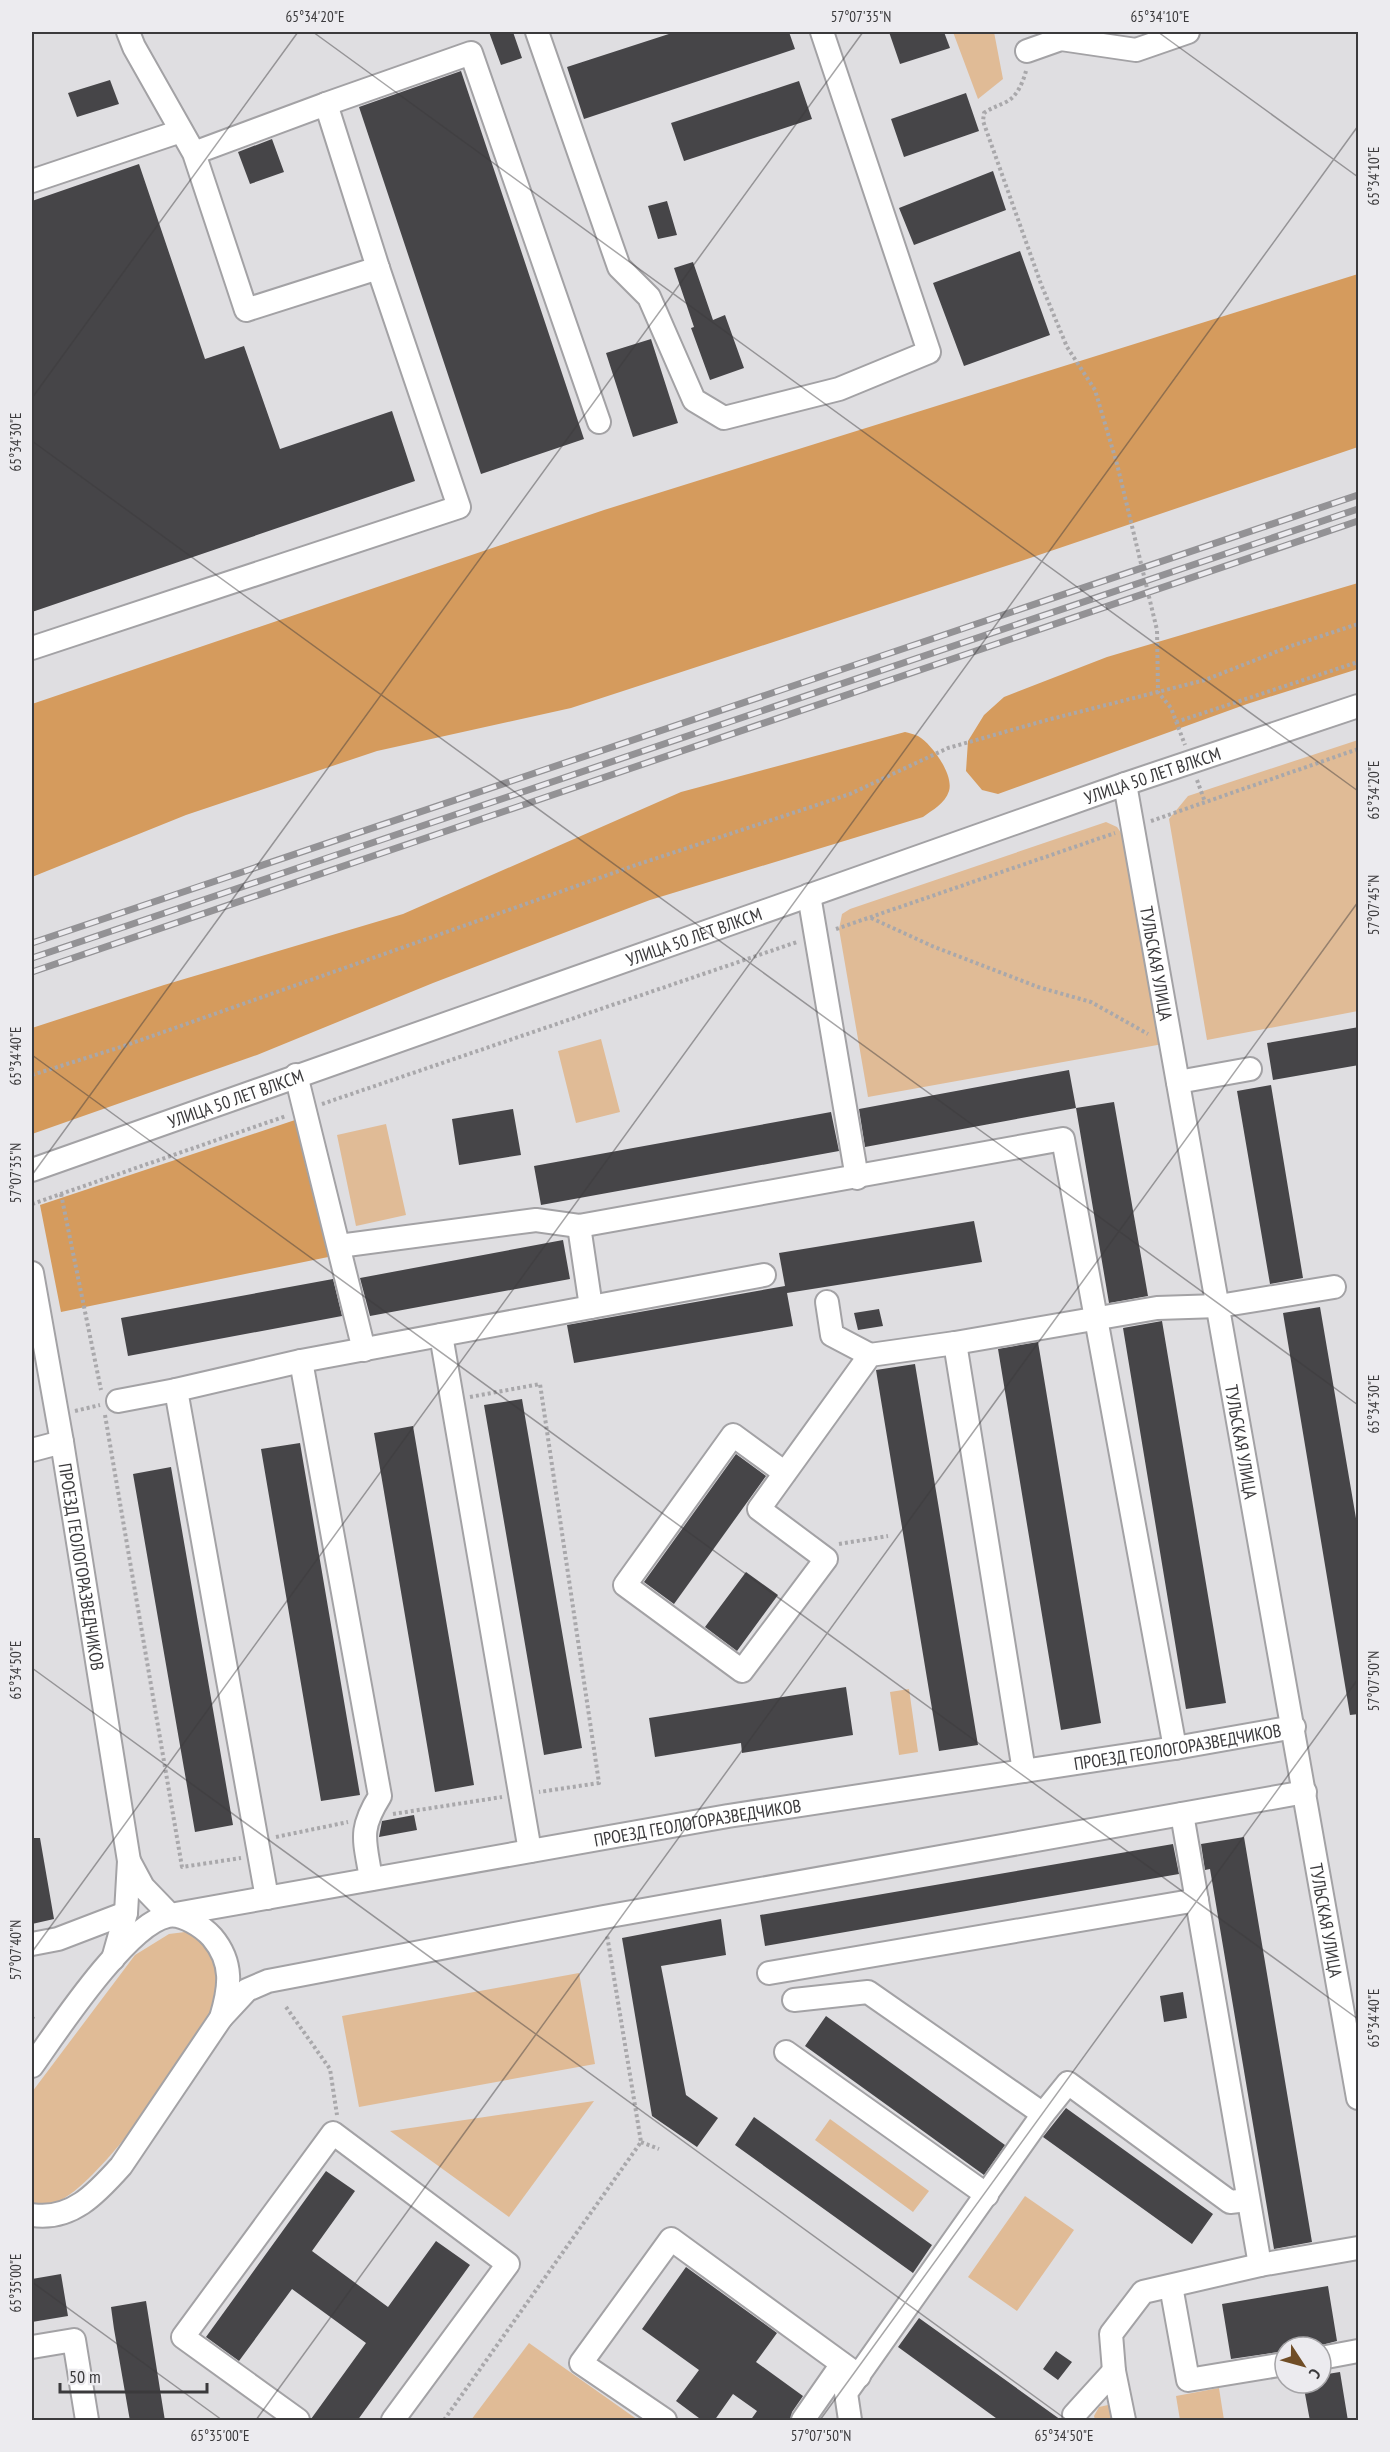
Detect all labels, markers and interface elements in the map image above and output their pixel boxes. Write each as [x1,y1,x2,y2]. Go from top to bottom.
text: 65°34'20"E [285,7,345,26]
text: 57°07'35"N [831,7,891,26]
text: 65°34'10"E [1130,7,1190,26]
text: 65°34'10"E [1364,146,1383,206]
text: 65°34'30"E [6,412,25,472]
street label: УЛИЦА 50 ЛЕТ ВЛКСМ [1081,741,1224,809]
text: 65°34'20"E [1364,760,1383,820]
text: 57°07'45"N [1364,875,1383,935]
street label: УЛИЦА 50 ЛЕТ ВЛКСМ [623,902,765,971]
street label: ТУЛЬСКАЯ УЛИЦА [1135,904,1178,1023]
text: 65°34'40"E [6,1026,25,1086]
street label: УЛИЦА 50 ЛЕТ ВЛКСМ [165,1064,307,1133]
text: 57°07'35"N [6,1143,25,1203]
text: 65°34'30"E [1364,1374,1383,1434]
street label: ТУЛЬСКАЯ УЛИЦА [1220,1383,1263,1501]
street label: ПРОЕЗД ГЕОЛОГОРАЗВЕДЧИКОВ [54,1461,110,1672]
text: 65°34'50"E [6,1640,25,1700]
text: 57°07'50"N [1364,1651,1383,1711]
street label: ПРОЕЗД ГЕОЛОГОРАЗВЕДЧИКОВ [1072,1718,1283,1775]
street label: ПРОЕЗД ГЕОЛОГОРАЗВЕДЧИКОВ [592,1794,803,1851]
street label: ТУЛЬСКАЯ УЛИЦА [1305,1861,1348,1980]
text: 57°07'40"N [6,1920,25,1980]
text: 65°34'40"E [1364,1988,1383,2048]
text: 65°35'00"E [6,2253,25,2313]
north arrow [1273,2335,1333,2395]
scale bar [60,2356,207,2394]
text: 50 m [69,2365,101,2388]
text: С [1304,2365,1325,2383]
text: 65°35'00"E [190,2426,250,2445]
text: 57°07'50"N [791,2426,851,2445]
text: 65°34'50"E [1034,2426,1094,2445]

